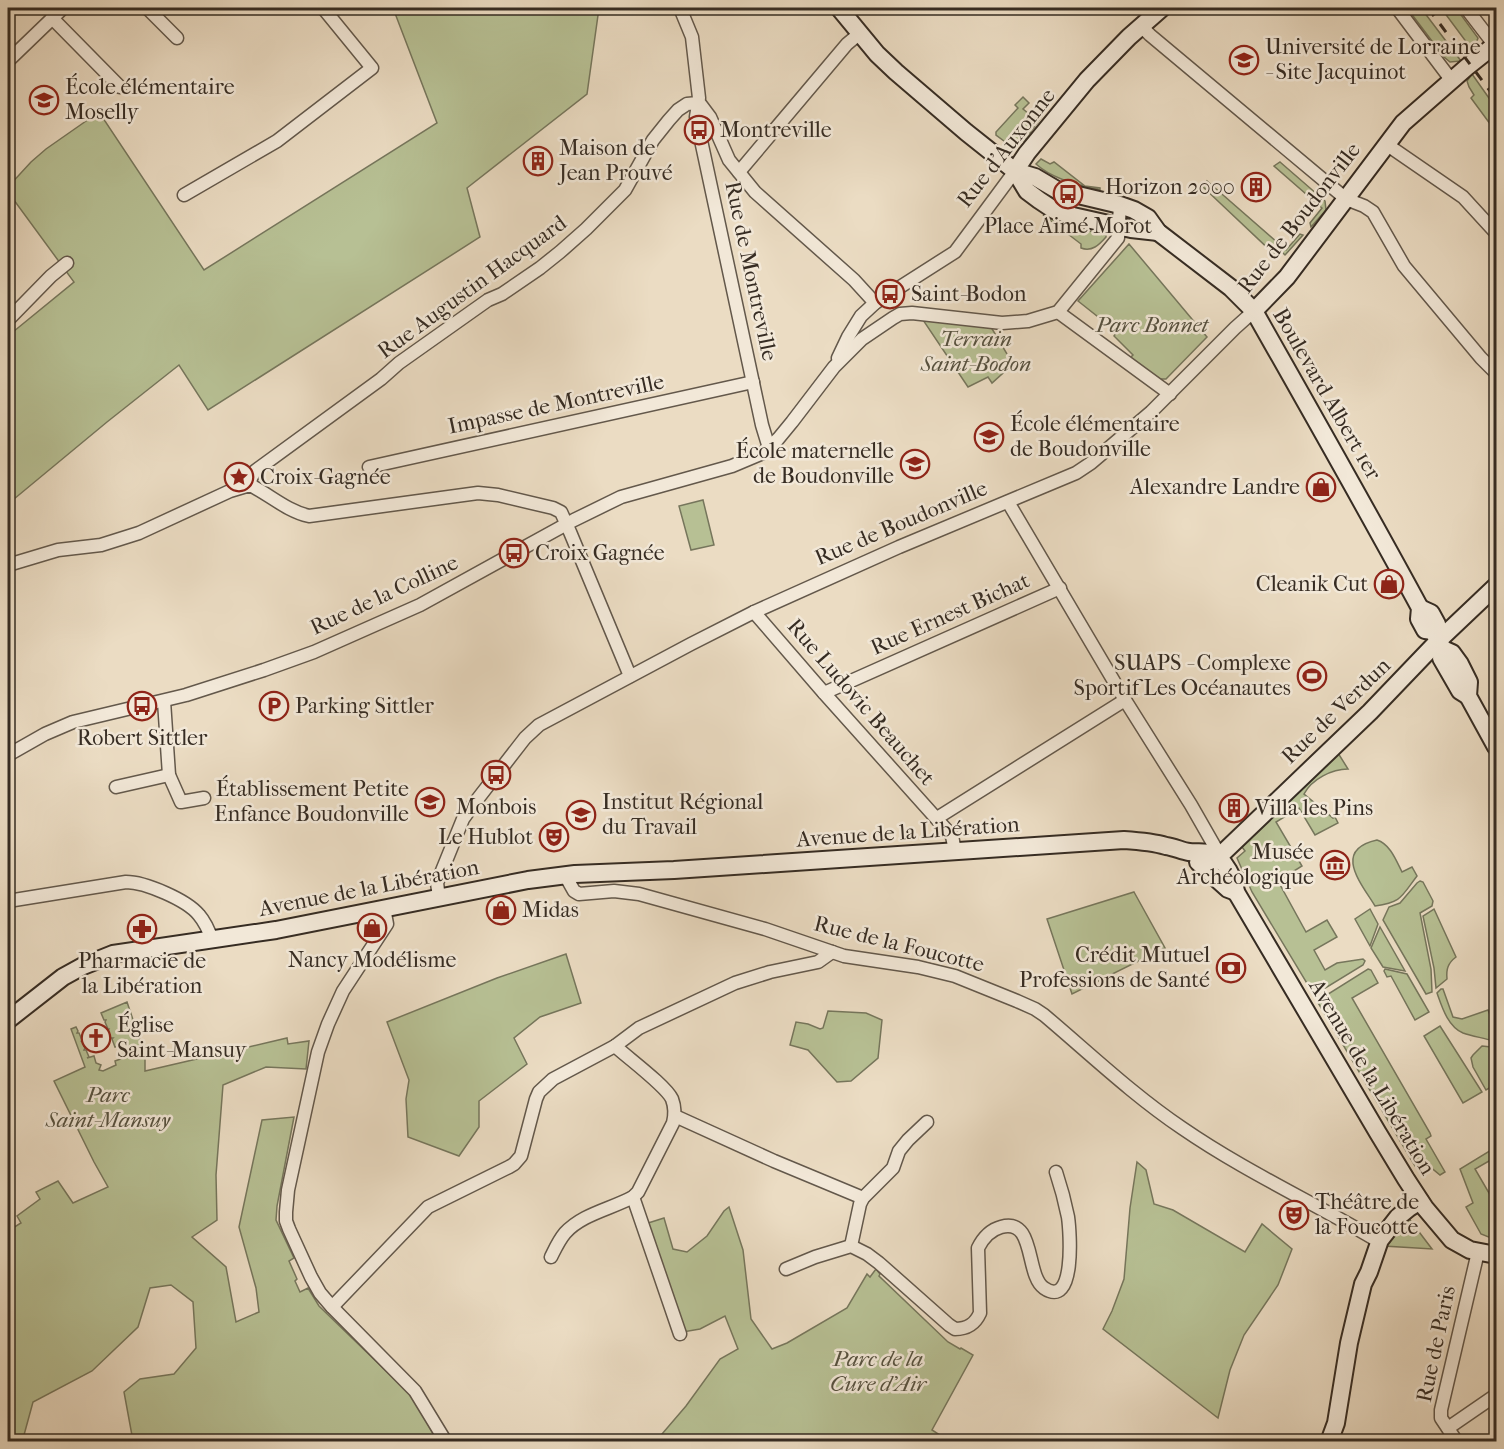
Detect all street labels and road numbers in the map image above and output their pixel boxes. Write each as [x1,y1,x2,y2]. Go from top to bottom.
street label: Rue d'Auxonne [951,83,1061,213]
street label: Rue de Boudonville [1232,137,1366,299]
street label: Rue de Montreville [719,179,783,363]
street label: Rue Augustin Hacquard [373,209,572,364]
street label: Boulevard Albert 1er [1267,304,1387,485]
street label: Impasse de Montreville [446,368,666,440]
street label: Rue de Boudonville [811,475,991,571]
street label: Rue de la Colline [306,549,462,641]
street label: Rue Ernest Bichat [866,567,1034,661]
street label: Rue Ludovic Beauchet [782,613,940,791]
street label: Rue de Verdun [1276,652,1396,769]
street label: Avenue de la Libération [794,811,1021,853]
street label: Avenue de la Libération [256,854,482,922]
street label: Rue de la Foucotte [811,910,987,978]
street label: Avenue de la Libération [1303,974,1441,1180]
street label: Rue de Paris [1411,1283,1461,1405]

